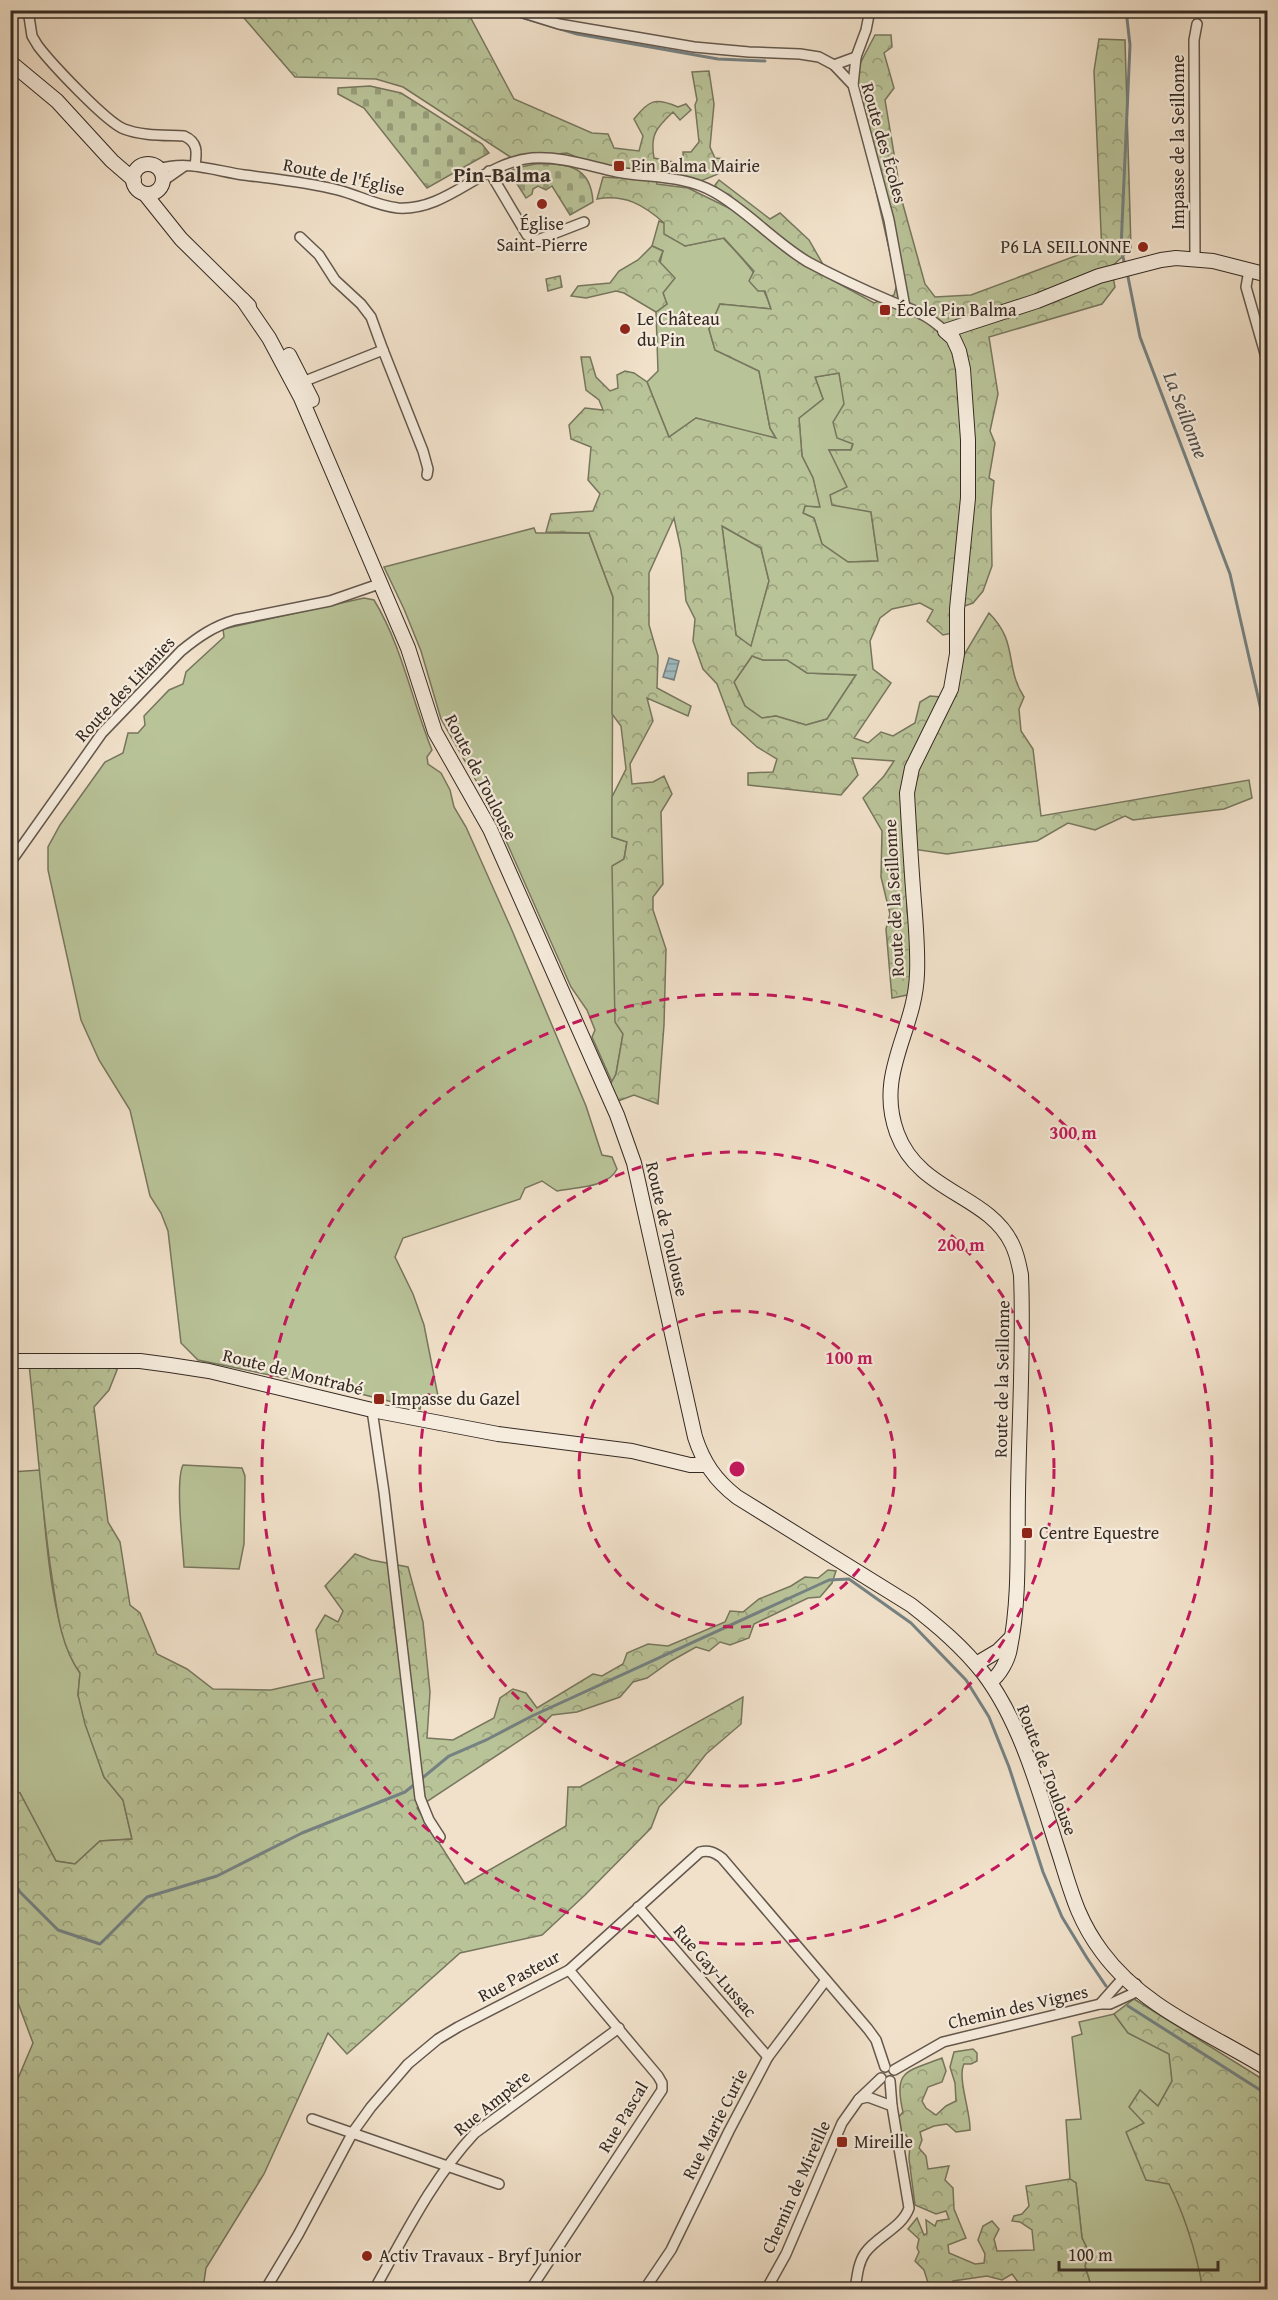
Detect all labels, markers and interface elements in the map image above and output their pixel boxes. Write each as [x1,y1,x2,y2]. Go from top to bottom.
street label: Impasse de la Seillonne [1164,55,1191,229]
street label: Route des Écoles [854,79,915,206]
street label: Route de l'Église [281,150,407,203]
place label: Pin Balma Mairie [631,152,760,179]
district label: Pin-Balma [453,159,551,190]
marker: Pin Balma Mairie [612,159,626,173]
marker: Église Saint-Pierre [535,197,549,211]
place label: Église Saint-Pierre [496,210,588,258]
place label: P6 LA SEILLONNE [1000,233,1131,260]
marker: P6 LA SEILLONNE [1136,240,1150,254]
place label: École Pin Balma [897,296,1017,323]
marker: École Pin Balma [878,303,892,317]
place label: Le Château du Pin [637,305,720,353]
marker: Le Château du Pin [618,322,632,336]
water label: La Seillonne [1156,366,1216,463]
street label: Route des Litanies [68,629,181,748]
street label: Route de Toulouse [438,709,525,844]
street label: Route de la Seillonne [876,819,911,978]
text: 300 m [1049,1119,1097,1146]
street label: Route de Toulouse [639,1159,696,1299]
text: 200 m [937,1231,985,1258]
street label: Route de la Seillonne [987,1300,1016,1458]
street label: Route de Montrabé [220,1341,366,1402]
text: 100 m [825,1344,873,1371]
place label: Impasse du Gazel [391,1385,520,1412]
marker: Impasse du Gazel [372,1392,386,1406]
centre of rings [727,1459,747,1479]
place label: Centre Equestre [1039,1519,1159,1546]
marker: Centre Equestre [1020,1526,1034,1540]
street label: Route de Toulouse [1010,1701,1085,1839]
street label: Rue Gay-Lussac [667,1918,764,2023]
street label: Rue Pasteur [473,1942,565,2009]
street label: Chemin des Vignes [945,1977,1091,2036]
street label: Rue Ampère [447,2063,536,2142]
street label: Rue Marie Curie [675,2064,754,2184]
street label: Rue Pascal [591,2076,655,2158]
street label: Chemin de Mireille [754,2116,837,2258]
place label: Mireille [854,2128,913,2155]
marker: Mireille [835,2135,849,2149]
scale bar [1059,2234,1218,2272]
text: 100 m [1068,2241,1113,2268]
place label: Activ Travaux - Bryf Junior [379,2242,582,2269]
marker: Activ Travaux - Bryf Junior [360,2249,374,2263]

